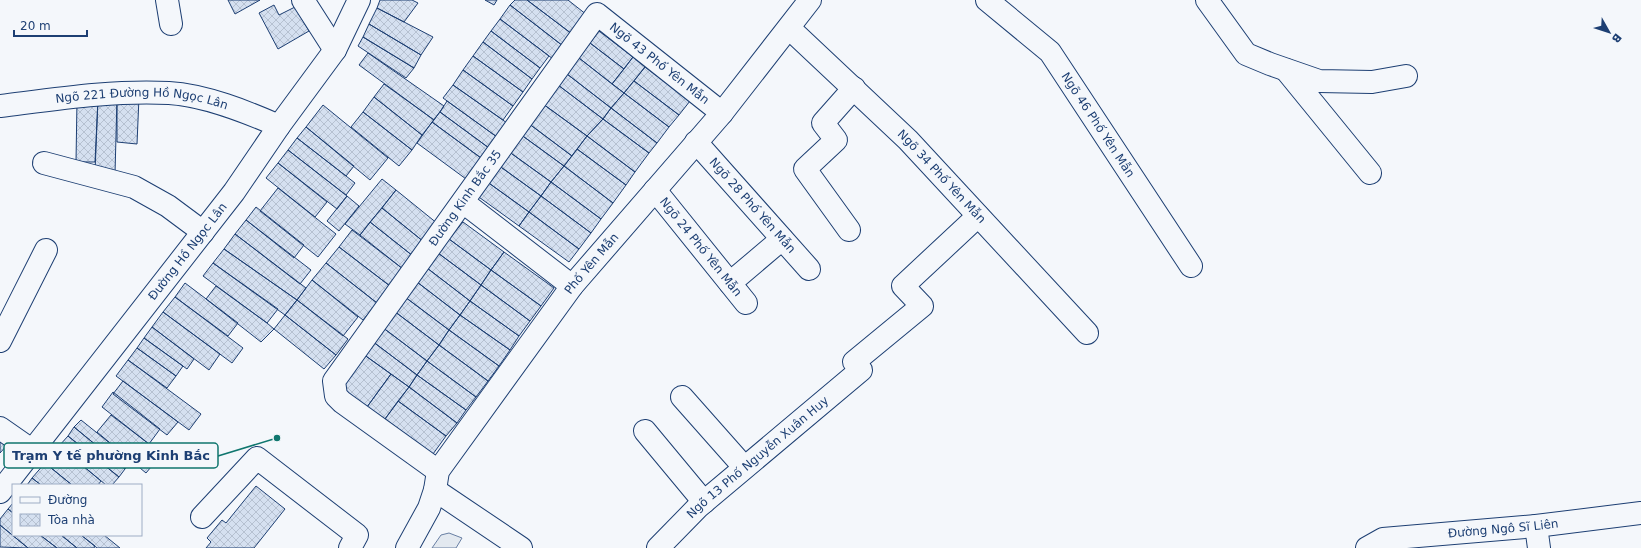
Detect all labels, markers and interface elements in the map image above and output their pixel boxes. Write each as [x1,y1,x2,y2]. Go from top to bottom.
scale bar [14,12,87,38]
north arrow [1589,12,1629,52]
text: 20 m [20,19,51,33]
street label: Ngõ 43 Phố Yên Mẫn [607,20,712,107]
text: B [1609,31,1624,45]
street label: Ngõ 46 Phố Yên Mẫn [1058,70,1138,180]
street label: Ngõ 221 Đường Hồ Ngọc Lân [55,85,230,112]
street label: Ngõ 34 Phố Yên Mẫn [895,127,989,226]
street label: Đường Kinh Bắc 35 [426,147,504,249]
street label: Ngõ 28 Phố Yên Mẫn [706,155,799,256]
street label: Ngõ 24 Phố Yên Mẫn [657,195,745,299]
street label: Đường Hồ Ngọc Lân [145,200,230,303]
street label: Phố Yên Mẫn [561,230,622,297]
street label: Ngõ 13 Phố Nguyễn Xuân Huy [684,393,831,521]
callout: Trạm Y tế phường Kinh Bắc [4,443,218,468]
text: Trạm Y tế phường Kinh Bắc [12,448,210,463]
legend [12,484,142,536]
text: Đường [48,493,87,507]
text: Tòa nhà [47,513,95,527]
street label: Đường Ngô Sĩ Liên [1447,516,1559,540]

